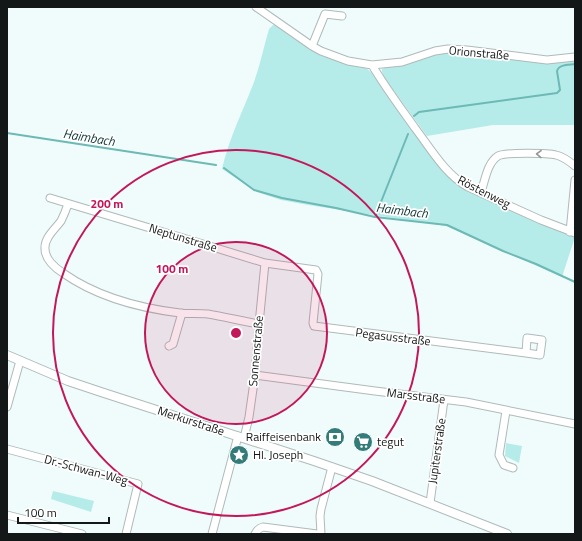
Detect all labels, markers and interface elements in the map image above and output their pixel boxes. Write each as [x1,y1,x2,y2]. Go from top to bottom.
street label: Orionstraße [448,40,510,65]
water label: Haimbach [62,123,117,151]
one-way arrow [536,150,542,158]
street label: Röstenweg [454,170,514,213]
text: 200 m [91,194,123,213]
water label: Haimbach [375,197,430,223]
street label: Neptunstraße [147,218,220,257]
text: 100 m [156,259,188,278]
street label: Sonnenstraße [243,315,268,387]
street label: Pegasusstraße [354,322,432,351]
centre of rings [229,326,243,340]
street label: Marsstraße [386,382,446,409]
street label: Merkurstraße [155,401,227,440]
street label: Jupiterstraße [422,417,451,485]
bank icon: Raiffeisenbank [324,426,346,448]
place label: Raiffeisenbank [246,427,321,446]
supermarket icon: tegut [352,431,374,453]
place label: tegut [377,432,405,451]
place icon: Hl. Joseph [228,444,250,466]
place label: Hl. Joseph [253,445,303,464]
street label: Dr.-Schwan-Weg [42,449,130,490]
scale bar [18,499,109,525]
text: 100 m [24,503,57,522]

